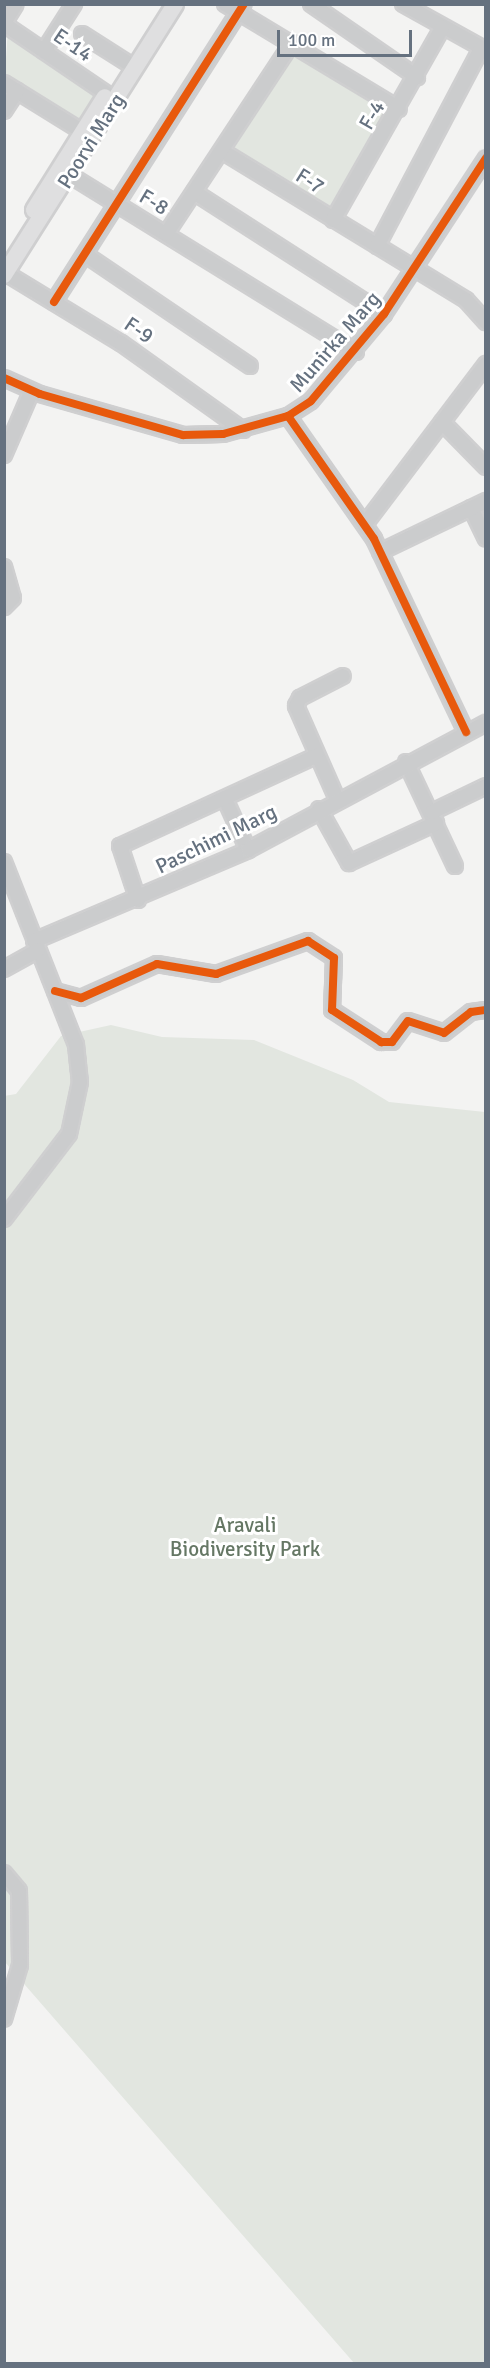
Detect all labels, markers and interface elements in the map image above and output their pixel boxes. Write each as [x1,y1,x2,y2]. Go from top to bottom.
scale bar [280,18,415,56]
street label: E-14 [49,23,97,67]
text: 100 m [288,29,335,51]
street label: Poorvi Marg [52,89,130,193]
street label: F-4 [354,96,390,134]
street label: F-7 [291,163,329,199]
street label: F-8 [135,184,173,220]
street label: Munirka Marg [284,286,386,398]
street label: F-9 [120,311,158,349]
street label: Paschimi Marg [151,799,281,879]
park label: Aravali Biodiversity Park [170,1512,320,1562]

